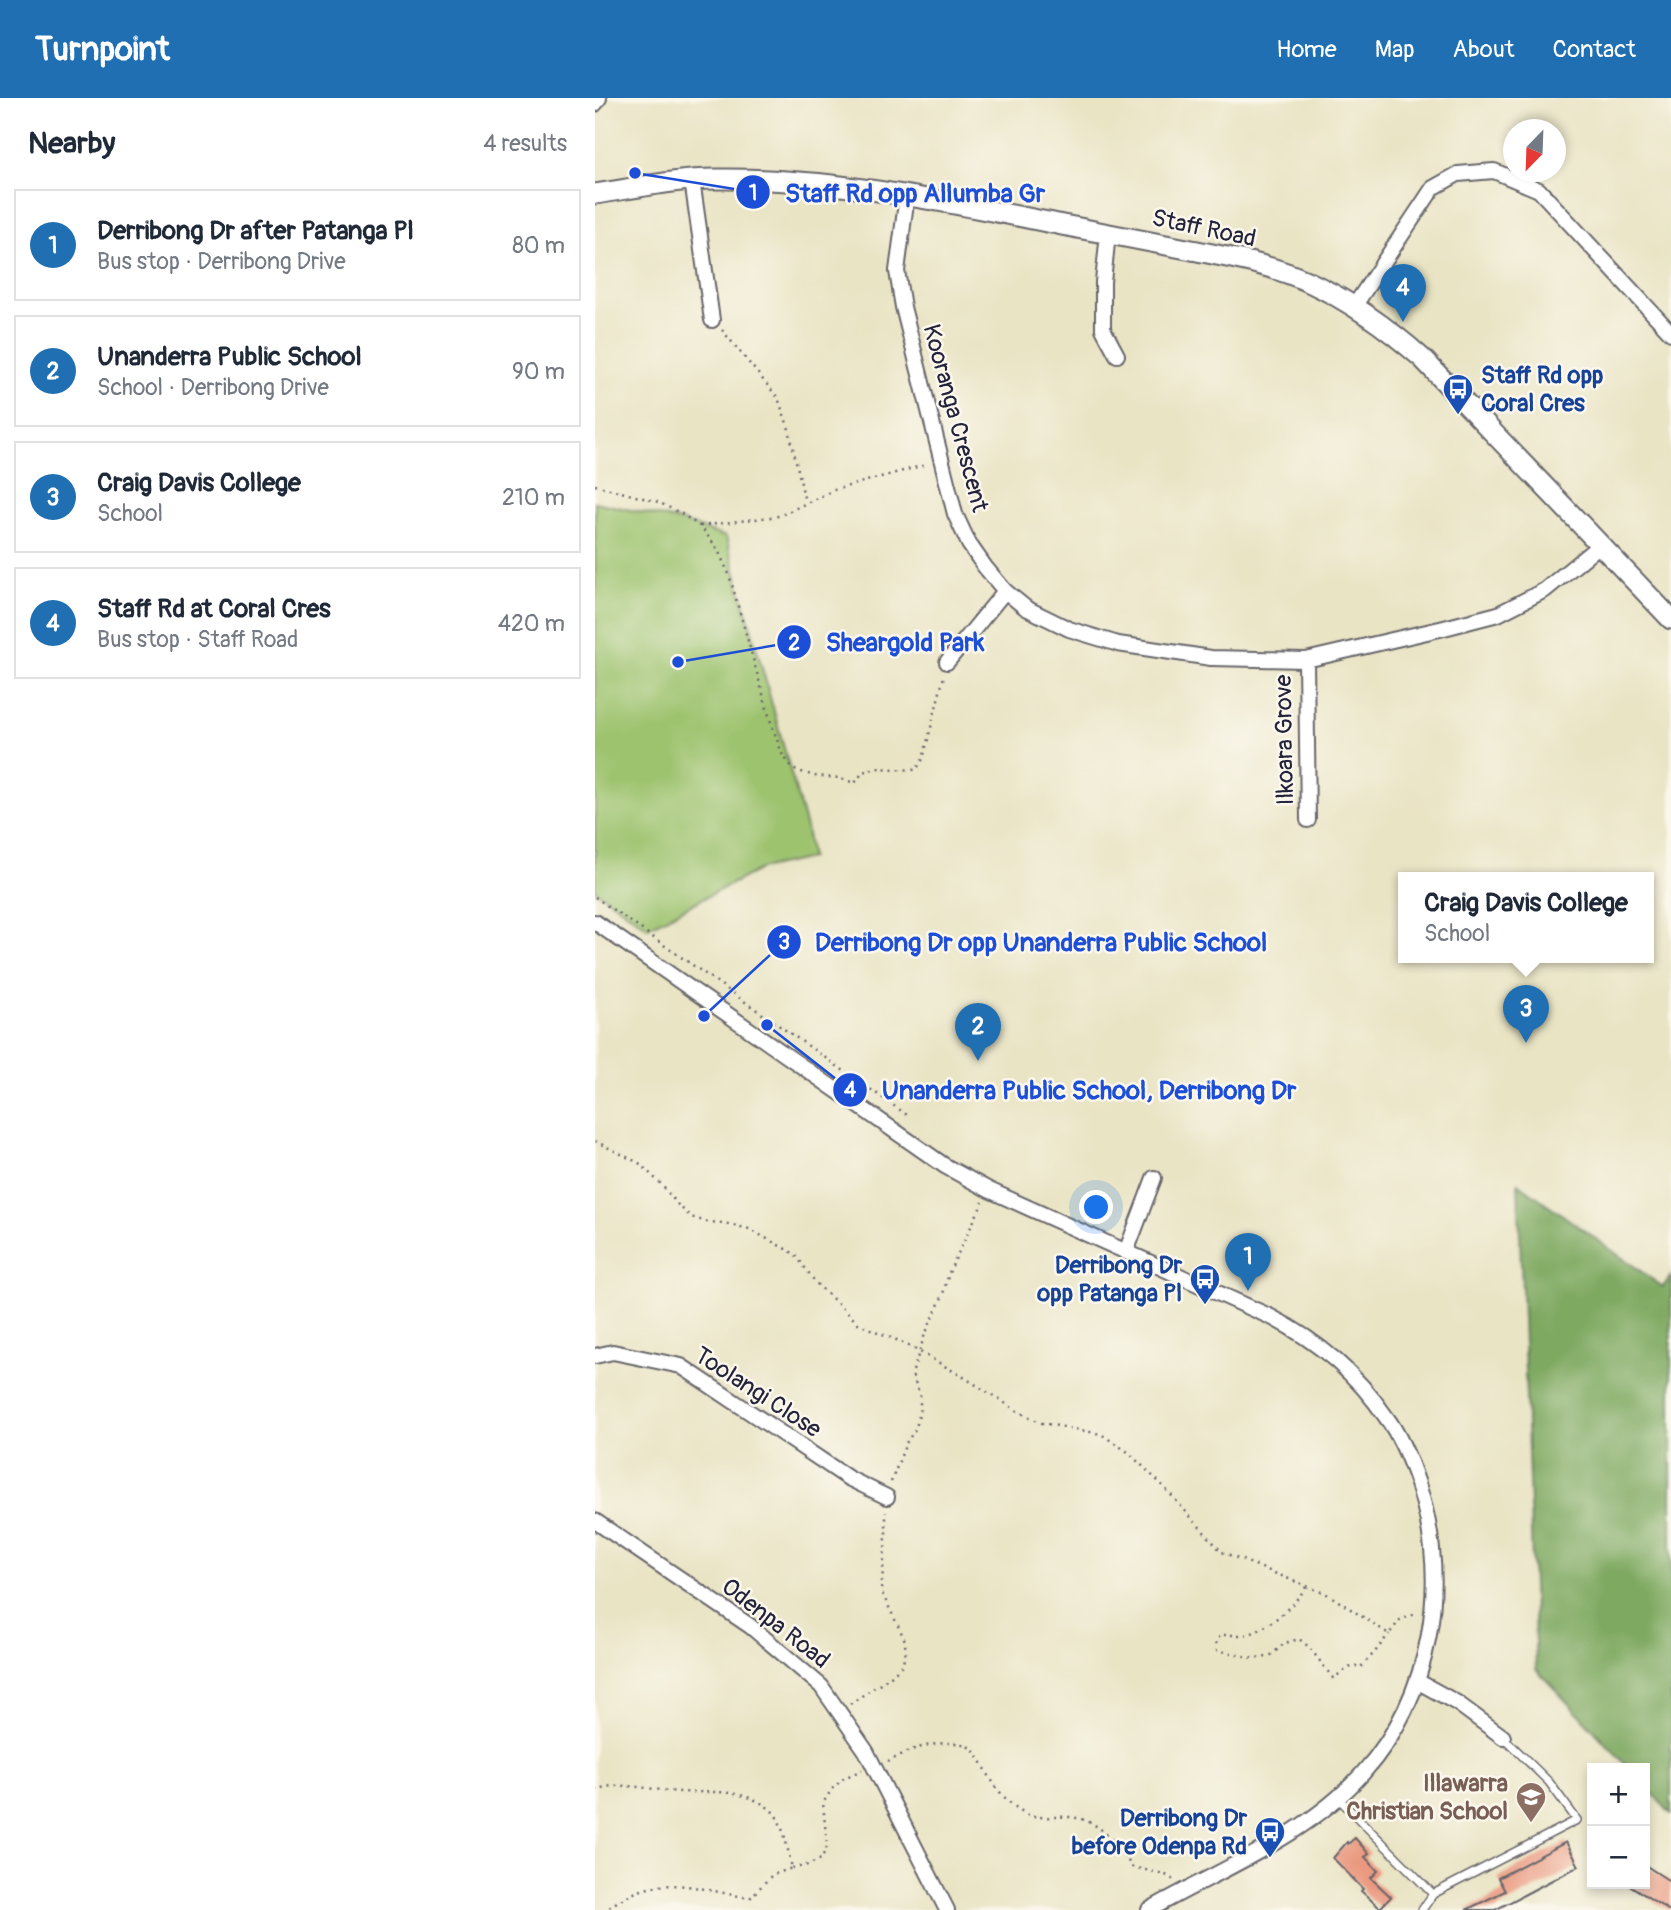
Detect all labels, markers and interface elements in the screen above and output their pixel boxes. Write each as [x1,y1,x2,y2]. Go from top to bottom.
text: Turnpoint [35,29,170,70]
text: Home [1276,35,1337,64]
text: Map [1375,35,1415,64]
text: About [1453,35,1515,64]
text: Contact [1553,35,1636,64]
north arrow [1503,119,1566,182]
text: Nearby [28,125,115,162]
text: 4 results [483,129,567,158]
callout: Staff Rd opp Allumba Gr [736,169,1059,216]
text: Staff Rd opp Allumba Gr [785,178,1046,210]
text: 1 [749,180,757,207]
street label: Staff Road [1149,203,1258,254]
text: Derribong Dr after Patanga Pl [97,215,414,247]
text: 1 [49,231,58,260]
text: 80 m [512,231,565,260]
text: Bus stop · Derribong Drive [97,247,346,276]
pin: 4 [1380,264,1426,322]
street label: Kooranga Crescent [916,321,995,516]
text: Unanderra Public School [97,341,362,373]
text: 2 [47,357,59,386]
text: 90 m [512,357,565,386]
place label: Staff Rd opp Coral Cres [1481,361,1603,418]
bus stop icon: Staff Rd opp Coral Cres [1441,372,1475,416]
text: School · Derribong Drive [97,373,329,402]
text: Craig Davis College [97,467,301,499]
text: 3 [47,483,59,512]
text: 210 m [502,483,565,512]
text: School [97,499,163,528]
text: Staff Rd at Coral Cres [97,593,331,625]
text: 4 [46,609,60,638]
text: 420 m [498,609,565,638]
callout: Sheargold Park [776,619,998,666]
text: Bus stop · Staff Road [97,625,298,654]
text: Sheargold Park [826,627,985,659]
text: 2 [788,630,800,657]
street label: Ilkoara Grove [1269,674,1300,806]
popup [1398,872,1654,963]
text: Craig Davis College [1424,887,1628,919]
callout: Derribong Dr opp Unanderra Public School [766,918,1282,965]
text: School [1424,919,1490,948]
text: Derribong Dr opp Unanderra Public School [815,927,1267,959]
text: 3 [778,929,790,956]
pin: 3 [1503,985,1549,1043]
pin: 2 [955,1003,1001,1061]
callout: Unanderra Public School, Derribong Dr [833,1067,1310,1114]
text: Unanderra Public School, Derribong Dr [882,1075,1297,1107]
text: 4 [844,1077,857,1104]
your location [1079,1190,1113,1224]
pin: 1 [1225,1233,1271,1291]
place label: Derribong Dr opp Patanga Pl [1036,1251,1182,1308]
bus stop icon: Derribong Dr opp Patanga Pl [1188,1262,1222,1306]
street label: Toolangi Close [689,1341,827,1444]
street label: Odenpa Road [716,1572,836,1675]
map controls [1587,1763,1650,1889]
button: + [1587,1763,1650,1826]
place label: Illawarra Christian School [1346,1769,1508,1826]
school or university icon: Illawarra Christian School [1514,1780,1548,1824]
place label: Derribong Dr before Odenpa Rd [1072,1804,1247,1861]
bus stop icon: Derribong Dr before Odenpa Rd [1253,1815,1287,1859]
button: − [1587,1826,1650,1889]

